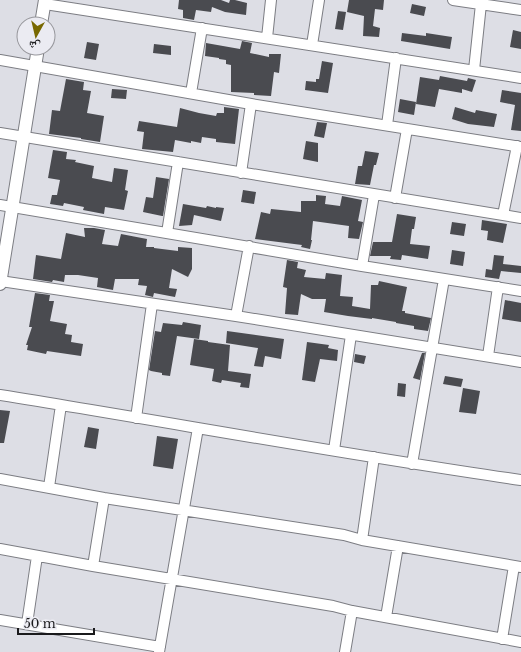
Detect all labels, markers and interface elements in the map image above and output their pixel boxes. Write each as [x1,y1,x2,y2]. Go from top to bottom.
north arrow [16,16,56,56]
text: ش [28,37,42,54]
scale bar [18,610,94,636]
text: 50 m [24,616,56,631]

